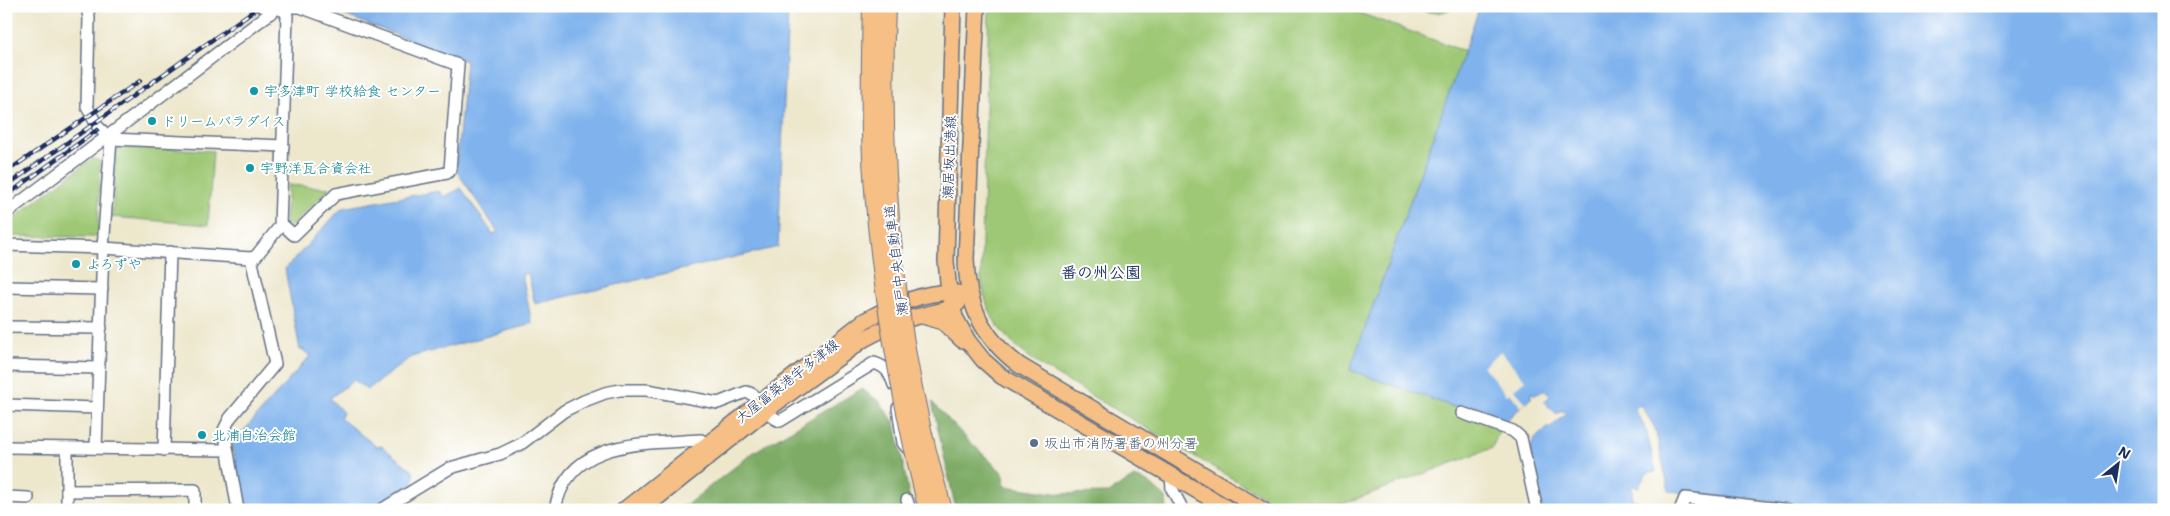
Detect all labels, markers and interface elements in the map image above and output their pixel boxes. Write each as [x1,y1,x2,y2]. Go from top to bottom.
place label: 宇多津町 学校給食 センター [264,82,441,100]
marker: 宇多津町 学校給食 センター [248,85,260,97]
place label: ドリームパラダイス [162,112,285,130]
marker: ドリームパラダイス [146,115,158,127]
street label: 瀬居坂出港線 [939,115,959,199]
place label: 宇野洋瓦合資会社 [260,159,372,177]
marker: 宇野洋瓦合資会社 [244,162,256,174]
street label: 瀬戸中央自動車道 [880,203,912,317]
place label: よろずや [86,255,142,273]
marker: よろずや [70,258,82,270]
district label: 番の州公園 [1061,262,1141,283]
street label: 大屋冨築港宇多津線 [732,335,842,427]
place label: 北浦自治会館 [212,426,296,444]
marker: 北浦自治会館 [196,429,208,441]
place label: 坂出市消防署番の州分署 [1044,434,1198,452]
marker: 坂出市消防署番の州分署 [1028,437,1040,449]
north arrow [2092,438,2142,488]
text: N [2115,442,2134,463]

